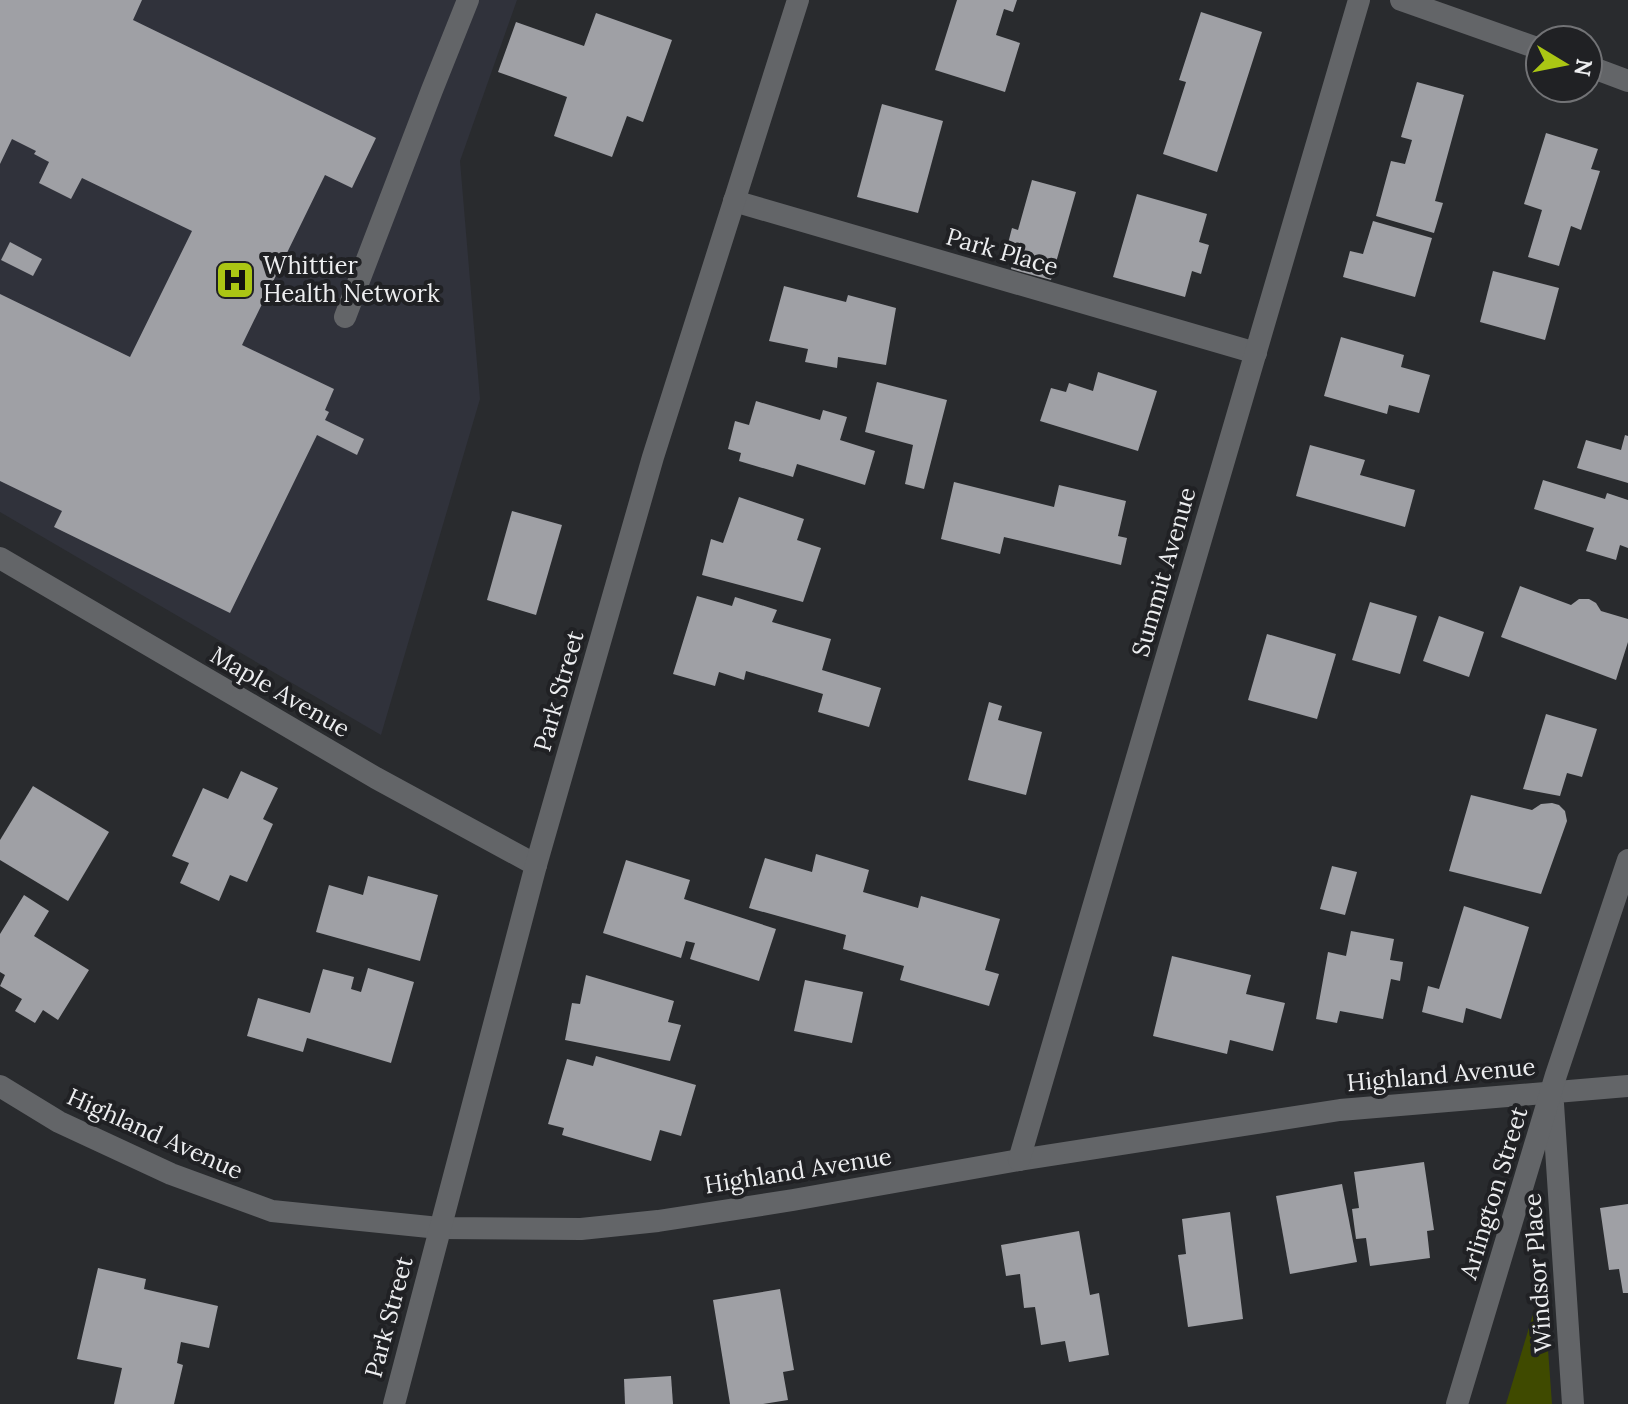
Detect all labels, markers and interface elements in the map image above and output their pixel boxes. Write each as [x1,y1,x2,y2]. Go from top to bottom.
north arrow [1524,24,1604,104]
text: N [1568,57,1599,78]
street label: Park Place [942,221,1062,282]
place label: Whittier Health Network [263,250,440,309]
hospital icon: Whittier Health Network [214,259,256,301]
street label: Summit Avenue [1125,484,1203,660]
street label: Park Street [526,626,591,755]
street label: Maple Avenue [205,639,356,744]
street label: Highland Avenue [1345,1051,1537,1098]
street label: Highland Avenue [63,1081,248,1186]
street label: Arlington Street [1452,1102,1535,1284]
street label: Highland Avenue [702,1140,894,1201]
street label: Windsor Place [1516,1192,1559,1354]
street label: Park Street [357,1252,420,1381]

